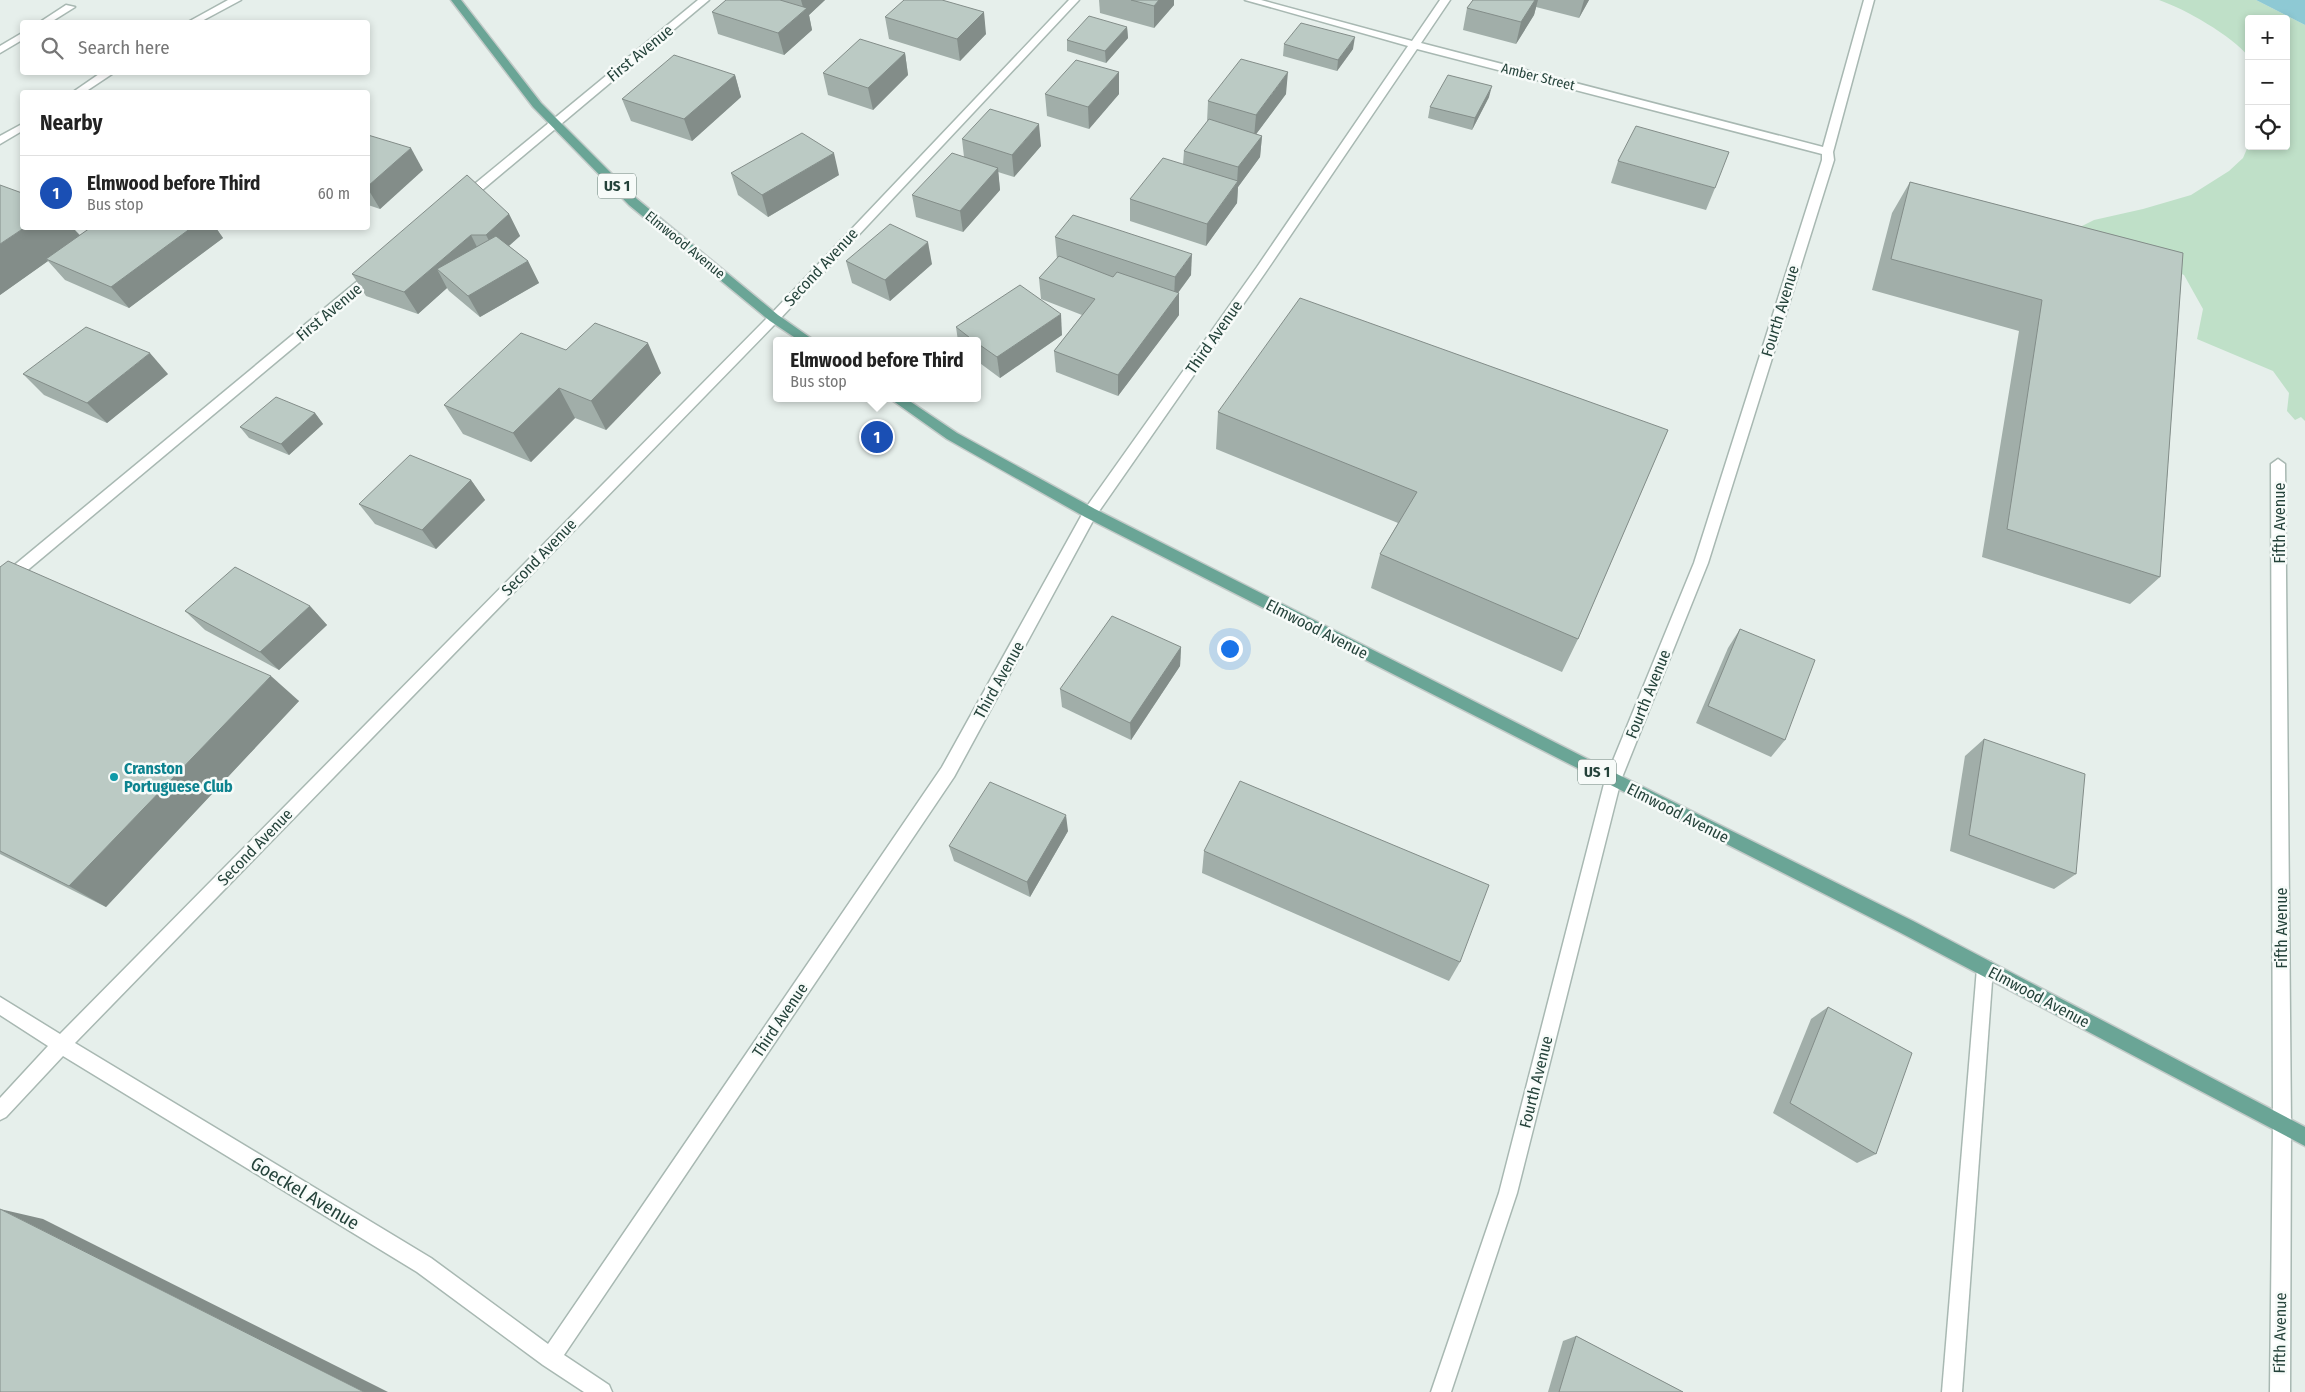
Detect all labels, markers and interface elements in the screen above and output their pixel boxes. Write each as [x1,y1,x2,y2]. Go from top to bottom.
map controls [2245,15,2290,150]
button: + [2245,15,2290,60]
search box [20,20,370,75]
street label: First Avenue [603,20,677,85]
icon: search [38,34,66,62]
text: Search here [78,36,170,59]
street label: Amber Street [1500,60,1577,94]
button: − [2245,60,2290,105]
button: locate [2245,105,2290,150]
text: Nearby [40,110,102,136]
text: Elmwood before Third [87,172,260,195]
road number: US 1 [598,174,636,198]
text: 1 [53,184,59,203]
text: 60 m [318,184,350,203]
text: Bus stop [87,195,143,214]
street label: Elmwood Avenue [642,208,728,282]
street label: Second Avenue [780,224,862,310]
street label: Fourth Avenue [1757,263,1803,359]
street label: First Avenue [292,279,366,345]
street label: Third Avenue [1182,296,1246,377]
popup [773,337,981,402]
text: Elmwood before Third [790,349,964,372]
text: Bus stop [790,372,847,391]
pin: 1 [861,418,893,456]
street label: Fifth Avenue [2270,482,2289,563]
street label: Second Avenue [498,514,581,599]
street label: Elmwood Avenue [1263,595,1371,663]
your location [1217,636,1243,662]
street label: Third Avenue [970,638,1028,722]
street label: Fourth Avenue [1622,647,1675,741]
place label: Cranston Portuguese Club [124,759,233,796]
road number: US 1 [1578,760,1616,784]
marker: Cranston Portuguese Club [108,771,120,783]
street label: Elmwood Avenue [1624,779,1732,847]
street label: Second Avenue [214,804,297,889]
street label: Fifth Avenue [2272,887,2291,968]
street label: Elmwood Avenue [1985,962,2093,1032]
street label: Third Avenue [748,979,812,1061]
street label: Fourth Avenue [1515,1034,1557,1130]
street label: Goeckel Avenue [246,1151,364,1235]
street label: Fifth Avenue [2270,1292,2290,1374]

